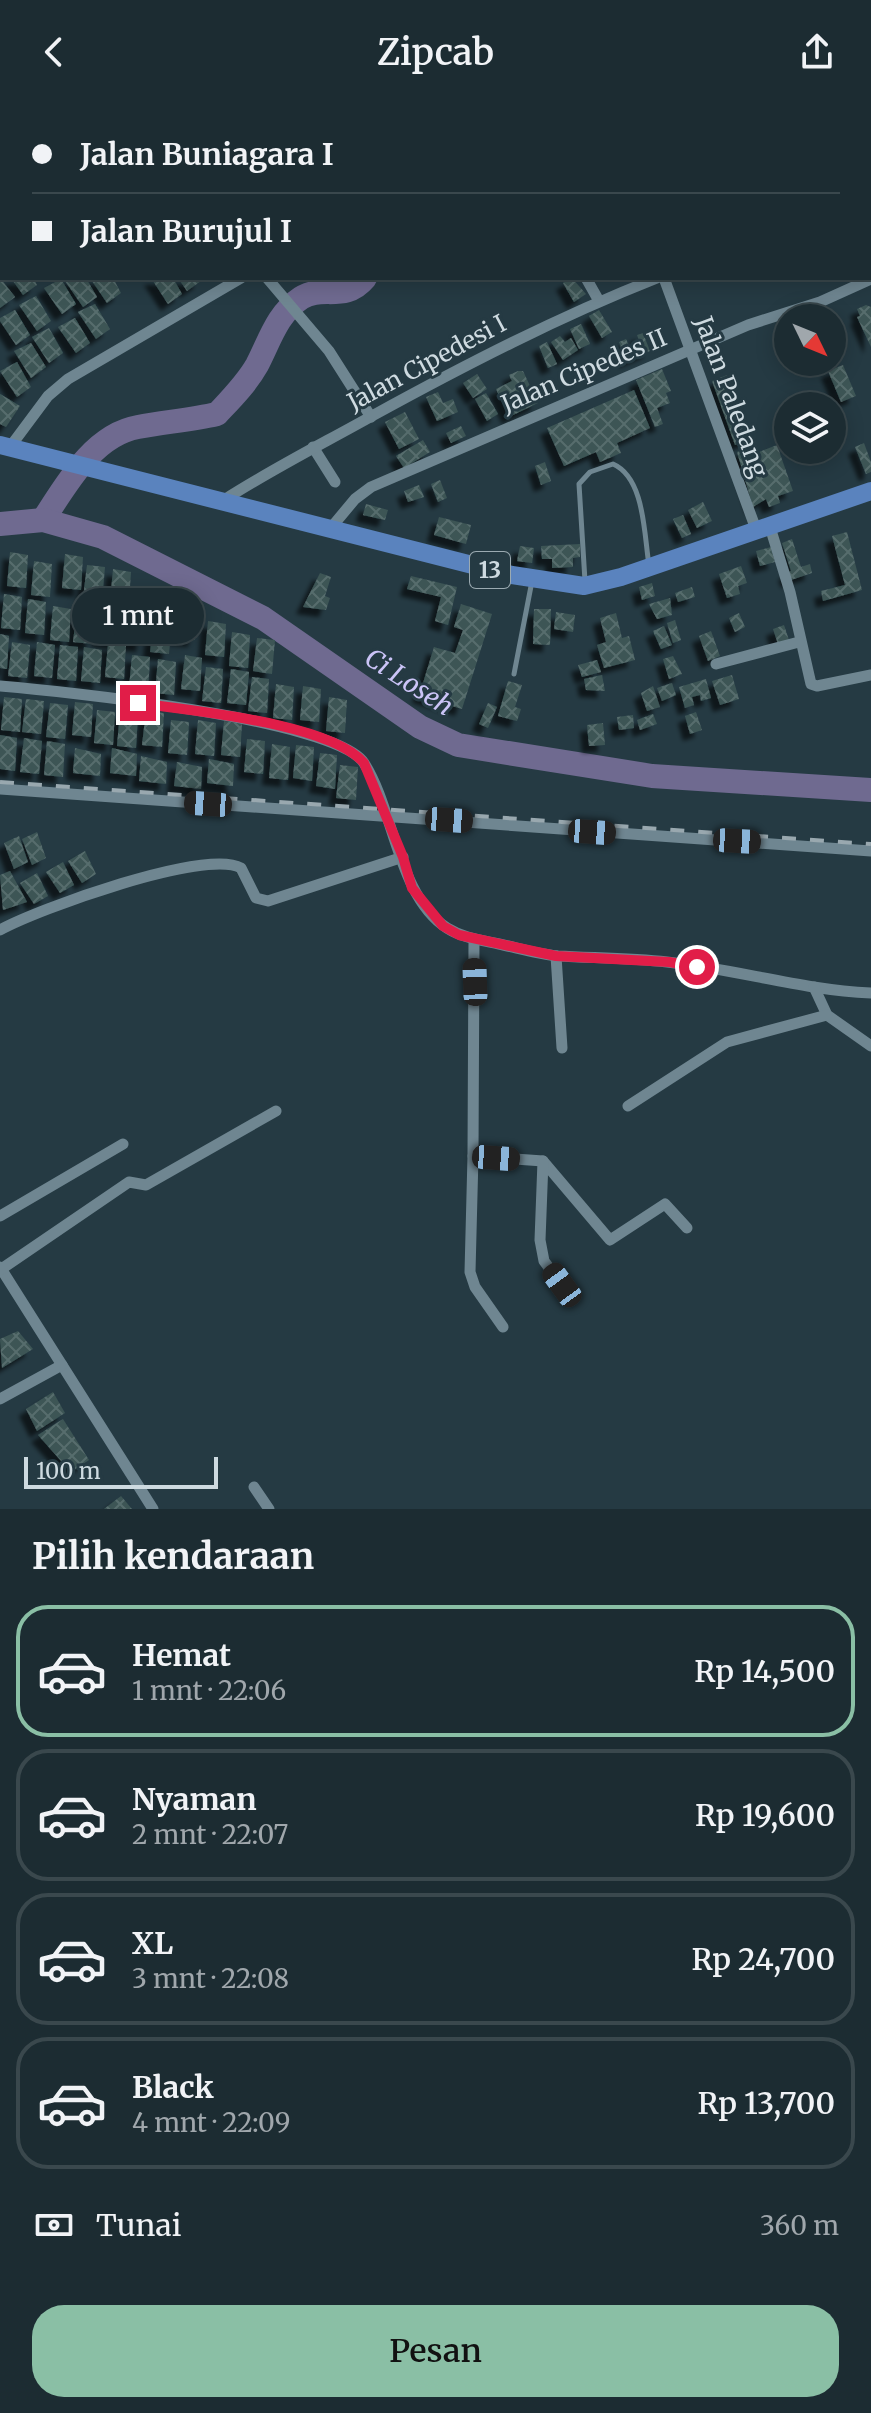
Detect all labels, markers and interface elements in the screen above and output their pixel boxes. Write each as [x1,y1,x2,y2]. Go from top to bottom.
icon: back [32,30,76,74]
text: Zipcab [377,30,494,75]
icon: share [795,30,839,74]
text: Jalan Buniagara I [80,135,334,173]
text: Jalan Burujul I [80,212,292,250]
north arrow [774,304,846,376]
map controls [774,304,846,464]
street label: Jalan Cipedesi I [341,308,512,418]
street label: Jalan Paledang [688,311,775,482]
street label: Jalan Cipedes II [495,322,671,420]
button: layers [774,392,846,464]
road number: 13 [470,552,510,588]
callout: 1 mnt [72,587,204,643]
text: 1 mnt [102,599,174,632]
water label: Ci Loseh [359,641,460,722]
route end [120,685,156,721]
car [183,790,233,818]
car [424,806,474,834]
car [567,818,617,846]
car [712,828,762,854]
route start [679,949,715,985]
car [462,958,488,1006]
car [471,1144,521,1172]
car [538,1259,586,1311]
scale bar [24,1453,218,1489]
text: 100 m [36,1457,101,1485]
text: Pilih kendaraan [32,1534,314,1579]
icon: car [36,1635,108,1707]
text: Hemat [132,1636,231,1674]
text: Rp 14,500 [694,1652,835,1690]
text: 1 mnt · 22:06 [132,1674,286,1707]
icon: car [36,1779,108,1851]
text: Nyaman [132,1780,257,1818]
text: Rp 19,600 [695,1796,835,1834]
text: 2 mnt · 22:07 [132,1818,288,1851]
icon: car [36,1923,108,1995]
text: XL [132,1924,173,1962]
text: Rp 24,700 [691,1940,835,1978]
text: 3 mnt · 22:08 [132,1962,289,1995]
icon: car [36,2067,108,2139]
text: Black [132,2068,214,2106]
text: Rp 13,700 [697,2084,835,2122]
text: 4 mnt · 22:09 [132,2106,291,2139]
icon: cash [32,2203,76,2247]
text: Tunai [96,2206,181,2244]
text: 360 m [760,2209,839,2242]
button: Pesan [32,2305,839,2397]

